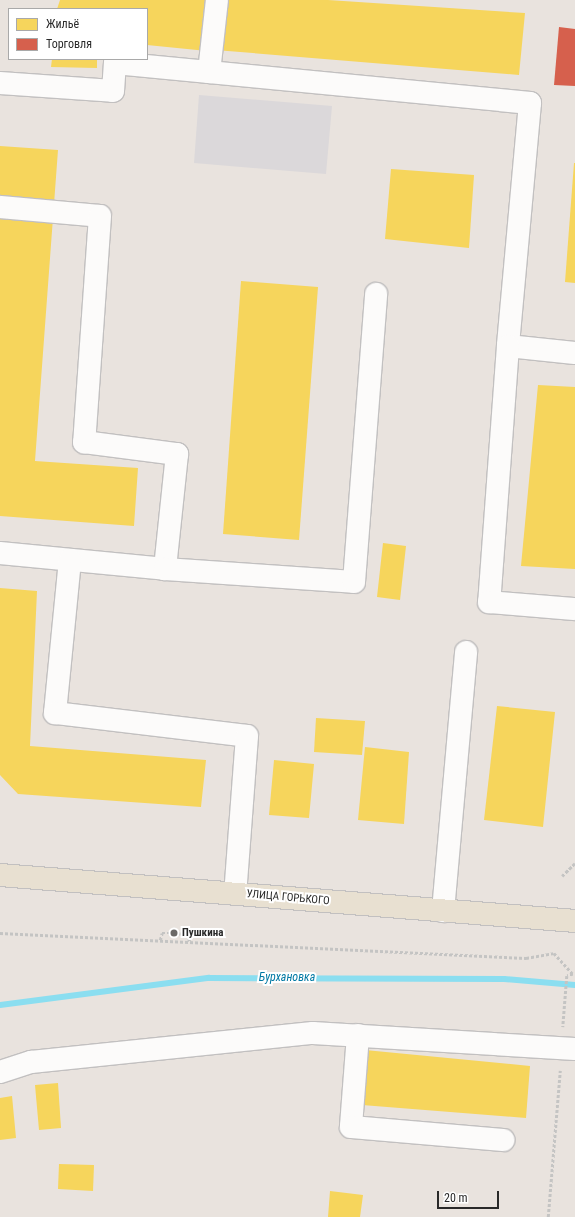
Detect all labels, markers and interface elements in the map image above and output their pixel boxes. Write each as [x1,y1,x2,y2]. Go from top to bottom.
legend [8,8,148,60]
text: Жильё [46,17,79,31]
text: Торговля [46,37,92,51]
street label: УЛИЦА ГОРЬКОГО [246,888,330,908]
place label: Пушкина [182,926,223,940]
marker: Пушкина [169,928,179,938]
water label: Бурхановка [259,971,315,985]
scale bar [439,1183,501,1209]
text: 20 m [444,1191,468,1205]

